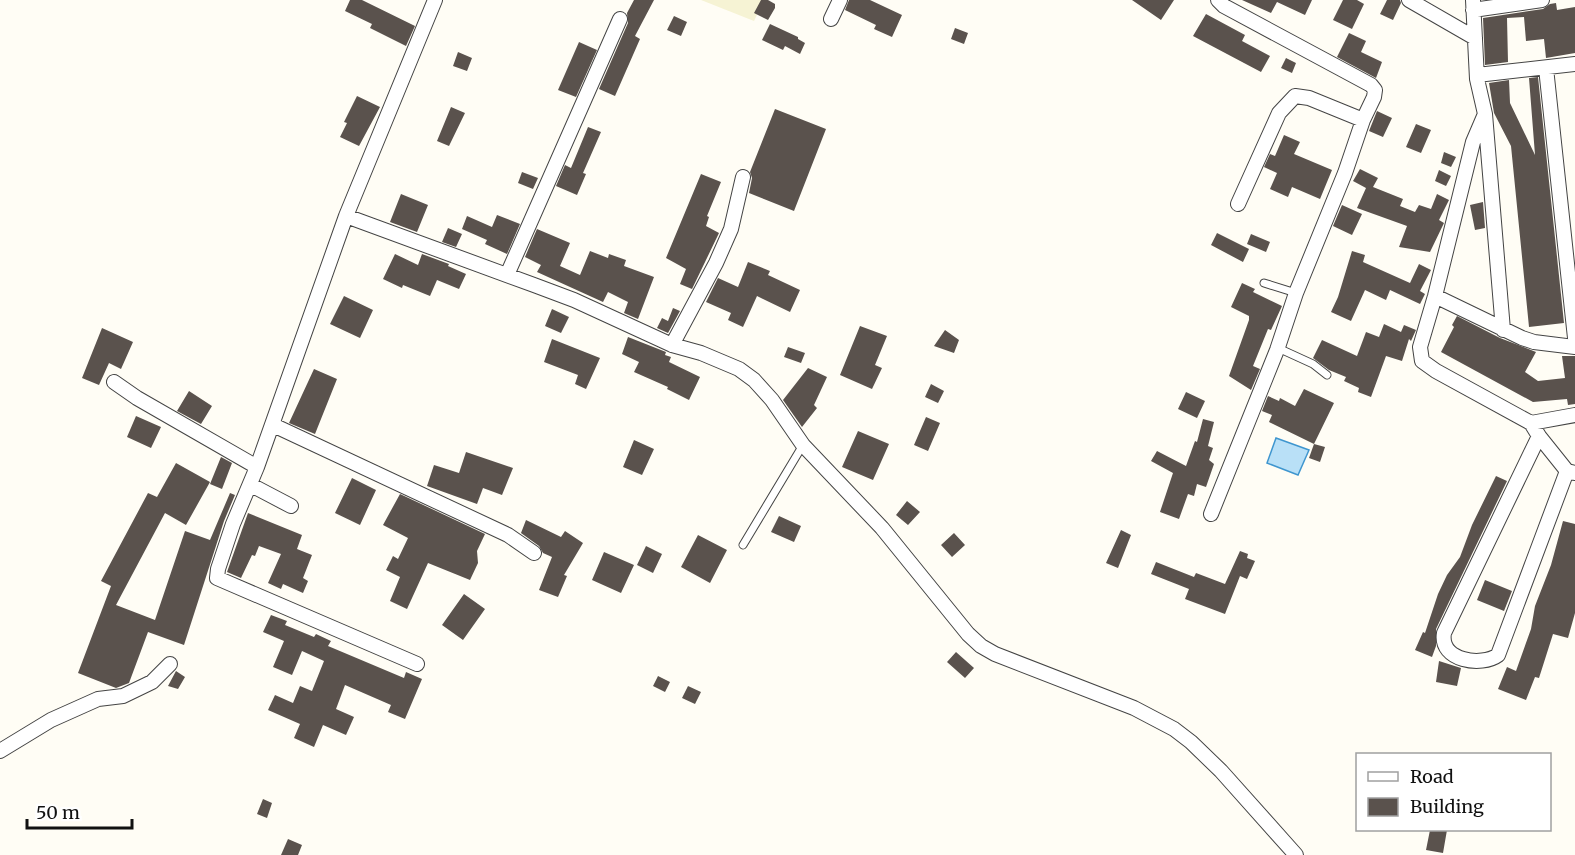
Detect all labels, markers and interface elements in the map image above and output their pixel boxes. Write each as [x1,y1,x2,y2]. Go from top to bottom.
legend [1356,753,1551,831]
text: Road [1410,765,1454,788]
scale bar [27,792,132,830]
text: Building [1410,795,1484,818]
text: 50 m [36,801,80,824]

